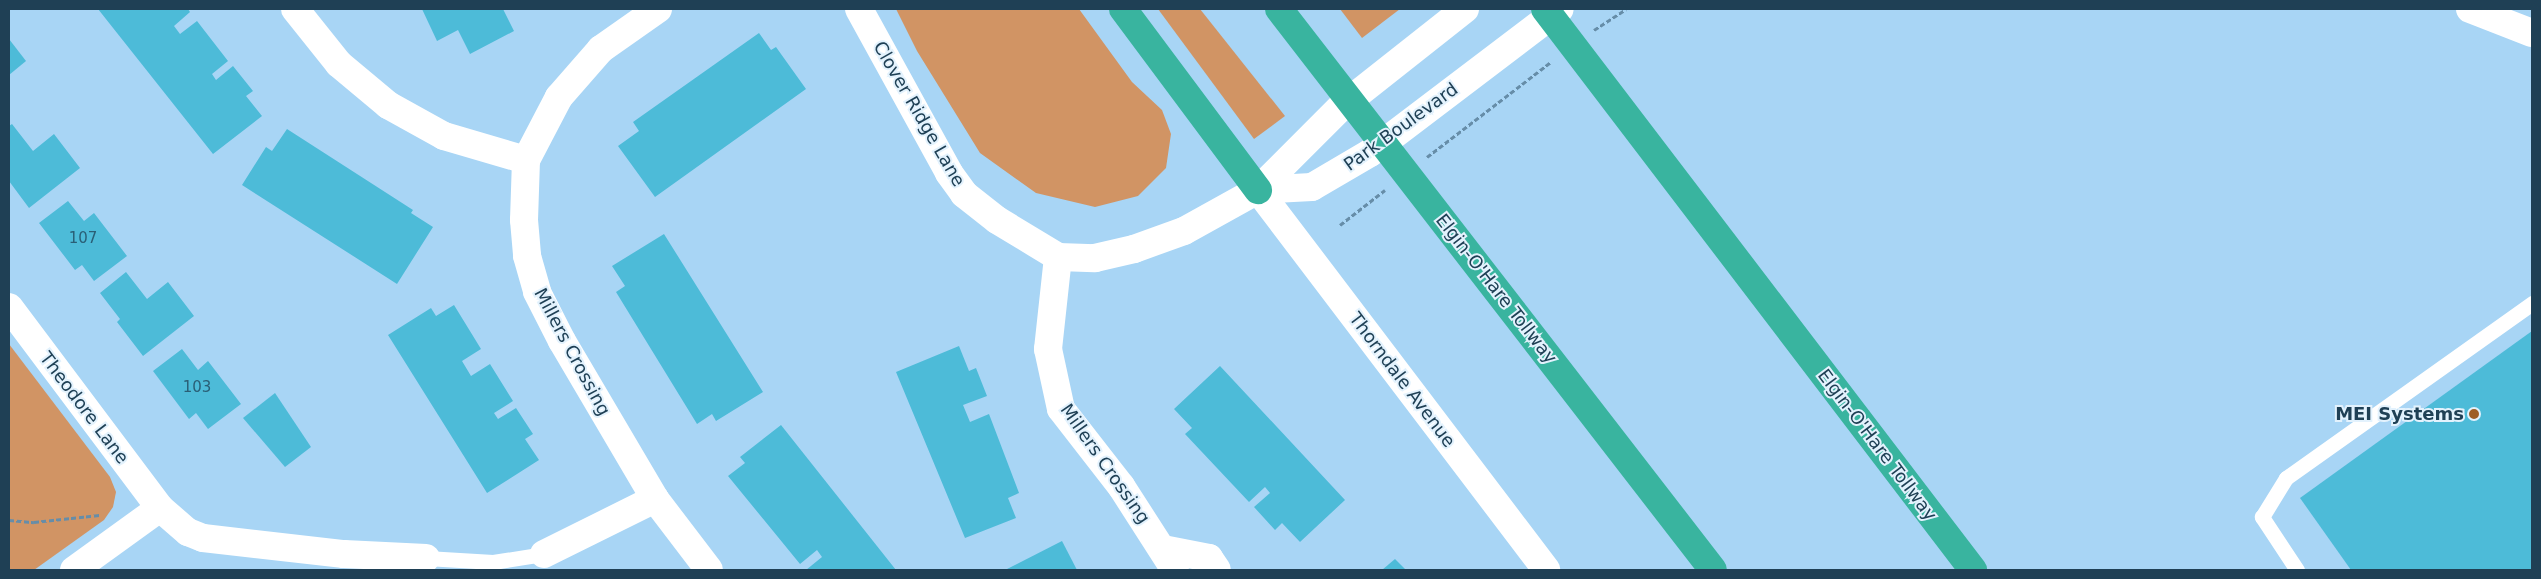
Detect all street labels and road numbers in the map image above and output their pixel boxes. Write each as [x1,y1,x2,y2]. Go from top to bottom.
street label: Clover Ridge Lane [869,38,969,190]
street label: Park Boulevard [1340,78,1462,176]
street label: Elgin-O'Hare Tollway [1431,210,1561,368]
street label: Millers Crossing [529,285,615,419]
street label: Thorndale Avenue [1344,308,1460,452]
street label: Theodore Lane [35,348,133,468]
street label: Elgin-O'Hare Tollway [1813,365,1941,525]
street label: Millers Crossing [1056,400,1154,528]

